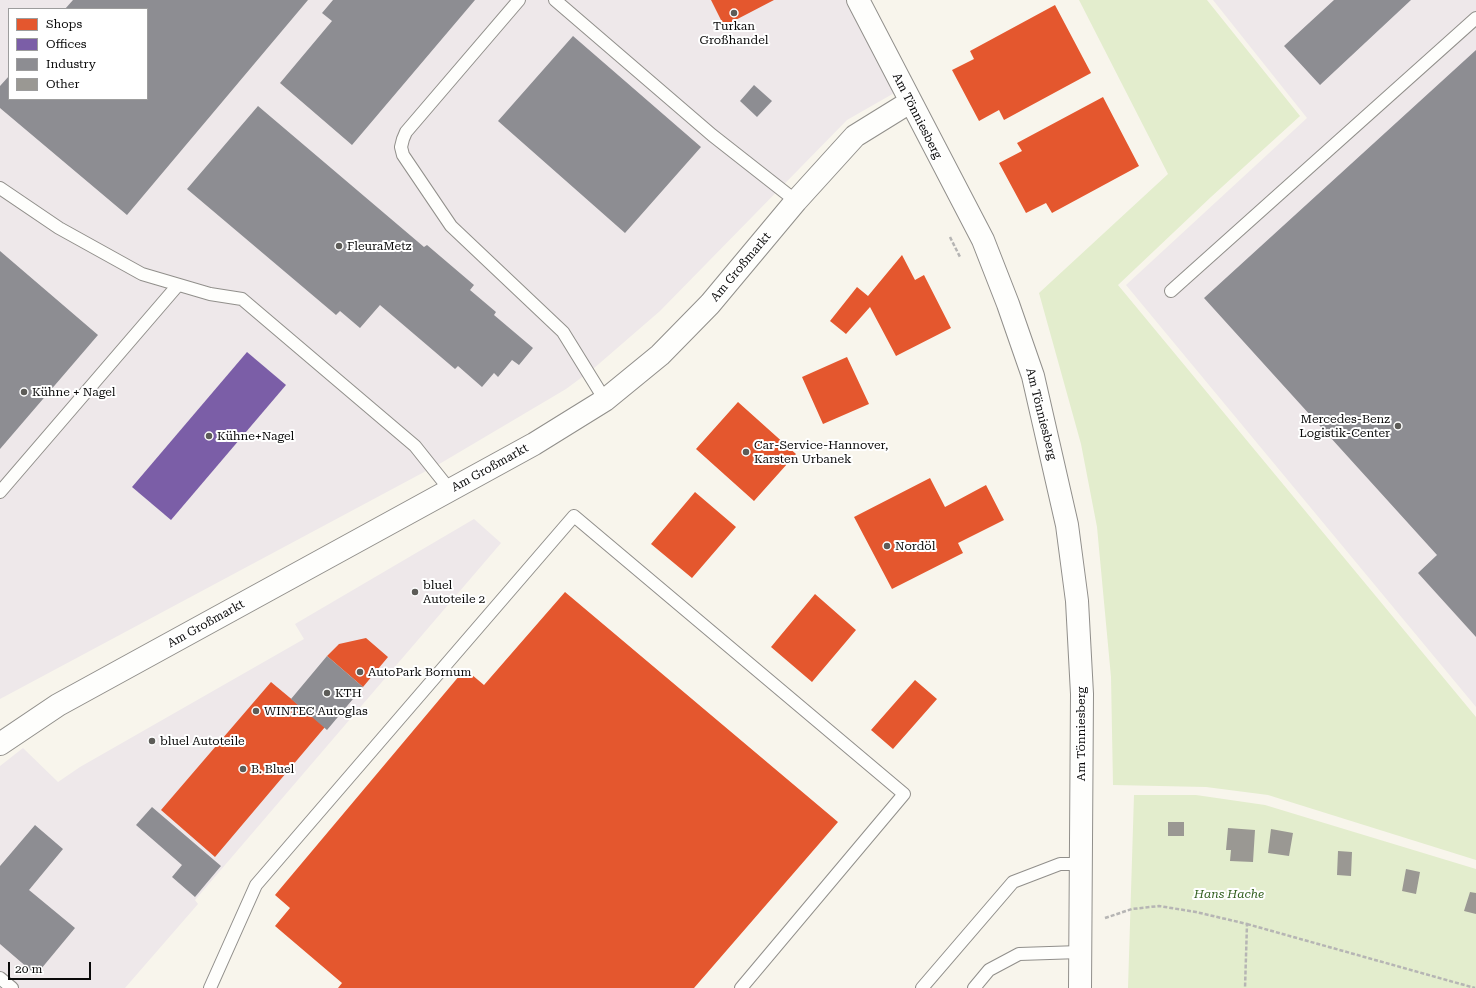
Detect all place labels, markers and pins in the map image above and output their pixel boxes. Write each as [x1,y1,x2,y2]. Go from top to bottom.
marker: Turkan Großhandel [729,8,739,18]
place label: Turkan Großhandel [700,19,768,47]
place label: FleuraMetz [347,239,411,253]
marker: FleuraMetz [334,241,344,251]
place label: Kühne + Nagel [32,385,115,399]
marker: Kühne + Nagel [19,387,29,397]
place label: Mercedes-Benz Logistik-Center [1299,412,1390,440]
marker: Mercedes-Benz Logistik-Center [1393,421,1403,431]
place label: Kühne+Nagel [217,429,294,443]
marker: Kühne+Nagel [204,431,214,441]
place label: Car-Service-Hannover, Karsten Urbanek [754,438,888,466]
marker: Car-Service-Hannover, Karsten Urbanek [741,447,751,457]
place label: Nordöl [895,539,935,553]
marker: Nordöl [882,541,892,551]
place label: bluel Autoteile 2 [423,578,485,606]
marker: bluel Autoteile 2 [410,587,420,597]
place label: AutoPark Bornum [368,665,471,679]
marker: AutoPark Bornum [355,667,365,677]
place label: KTH [335,686,362,700]
marker: KTH [322,688,332,698]
place label: WINTEC Autoglas [264,704,368,718]
marker: WINTEC Autoglas [251,706,261,716]
place label: bluel Autoteile [160,734,245,748]
marker: bluel Autoteile [147,736,157,746]
place label: B. Bluel [251,762,294,776]
marker: B. Bluel [238,764,248,774]

